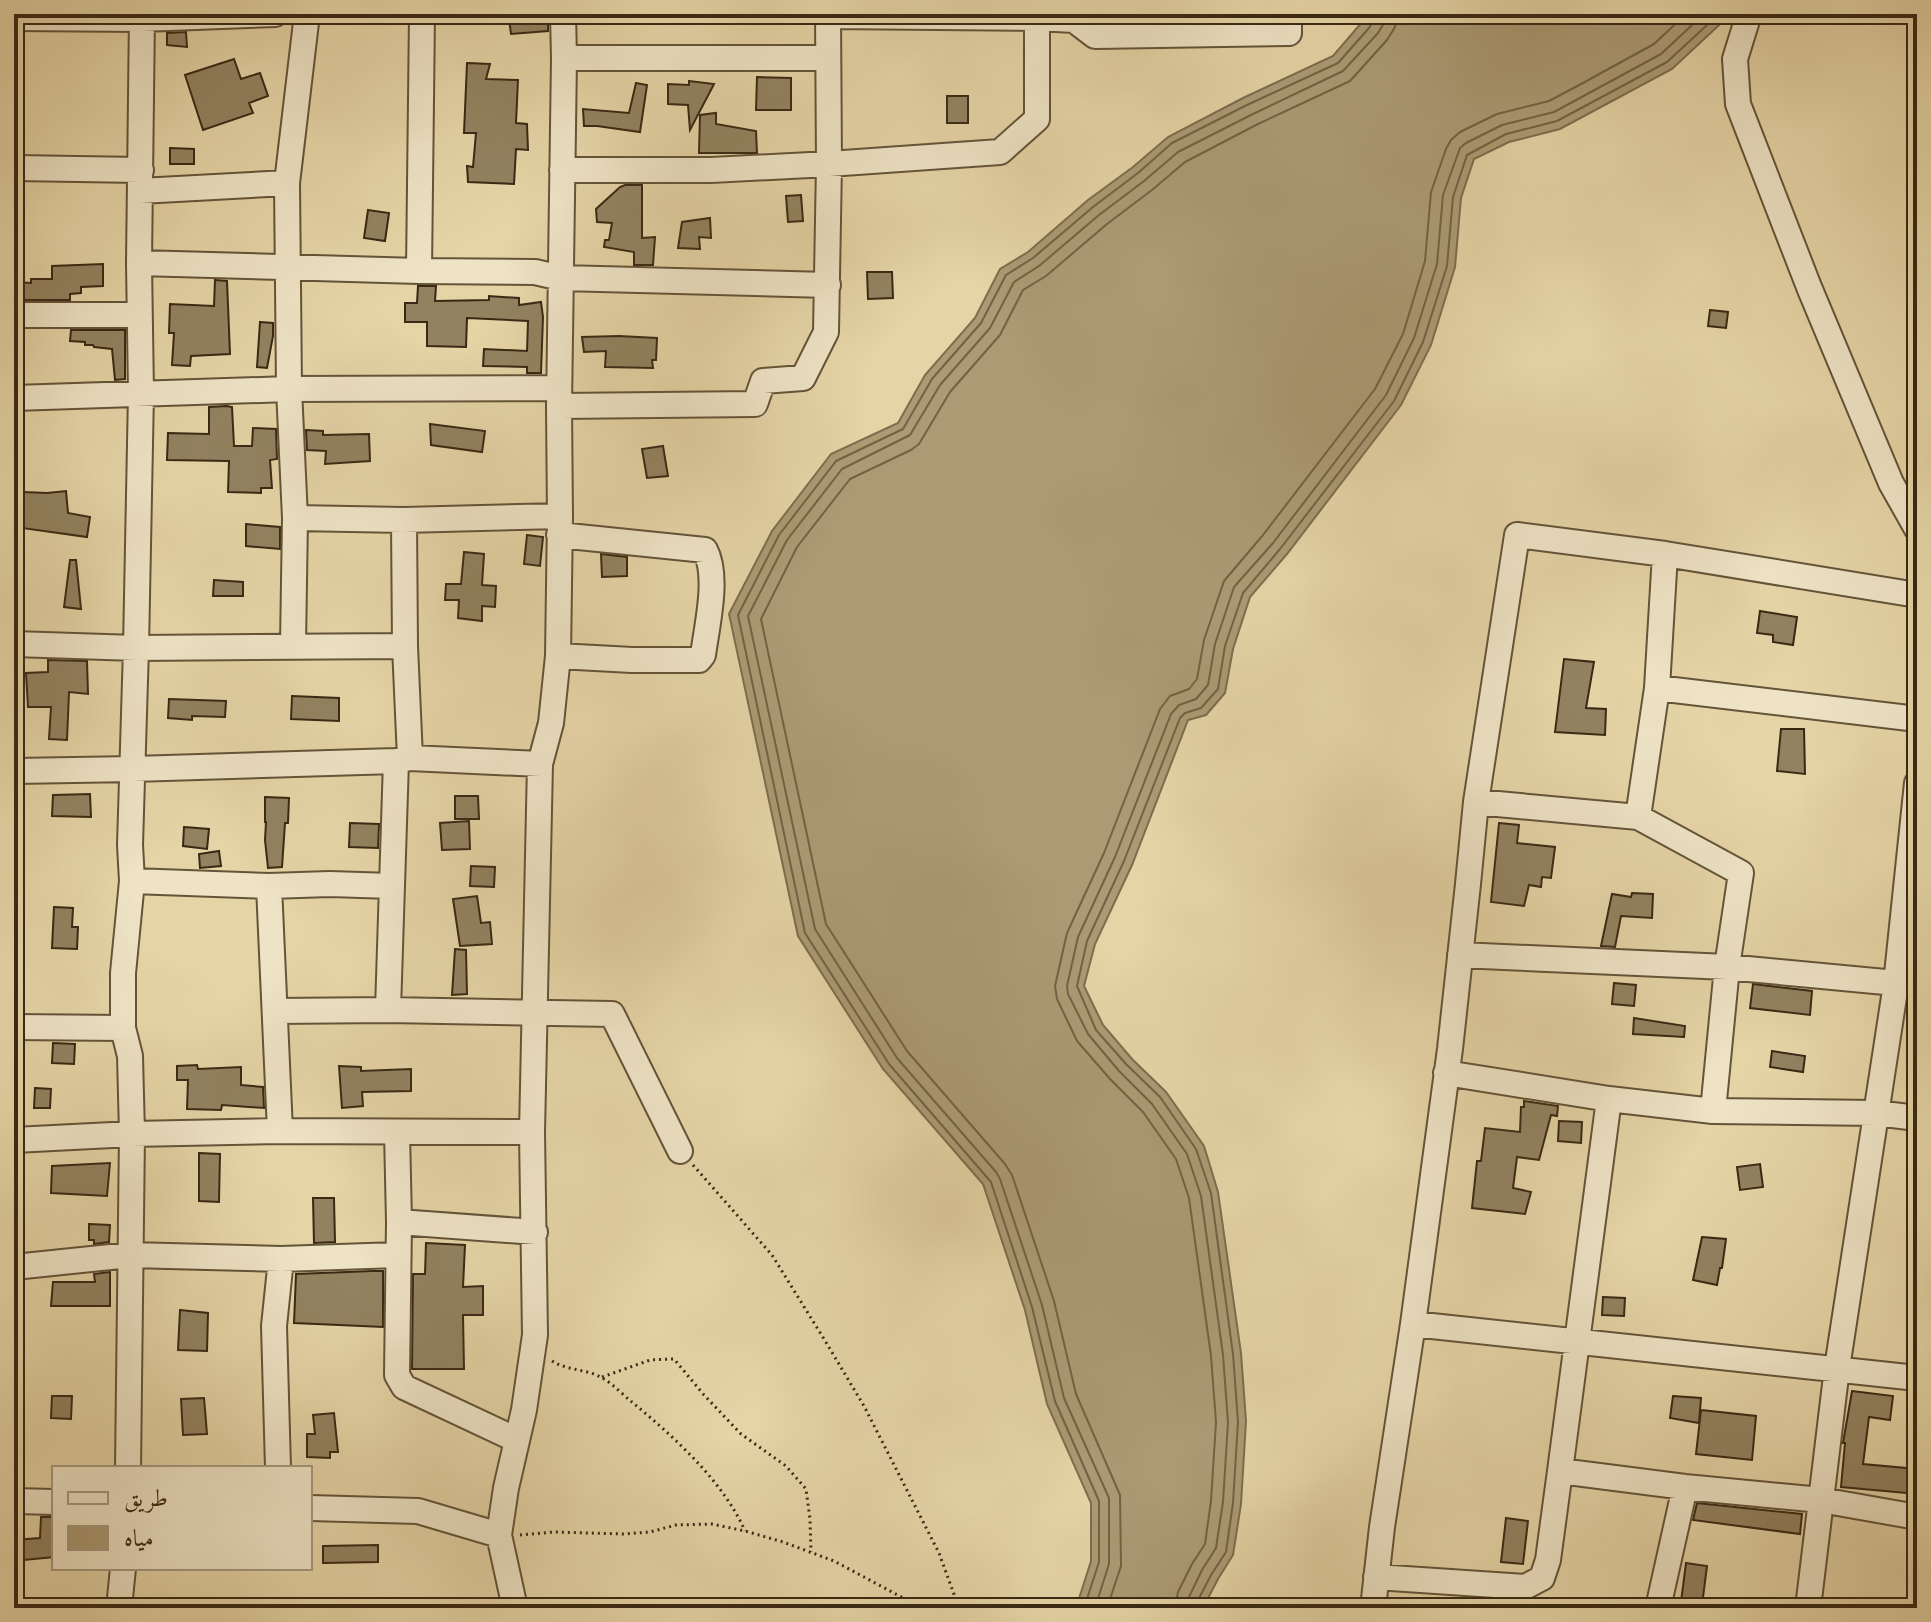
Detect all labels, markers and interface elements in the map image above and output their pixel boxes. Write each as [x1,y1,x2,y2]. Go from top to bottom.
legend [52,1466,312,1570]
text: طريق [124,1482,168,1513]
text: مياه [124,1522,154,1553]

